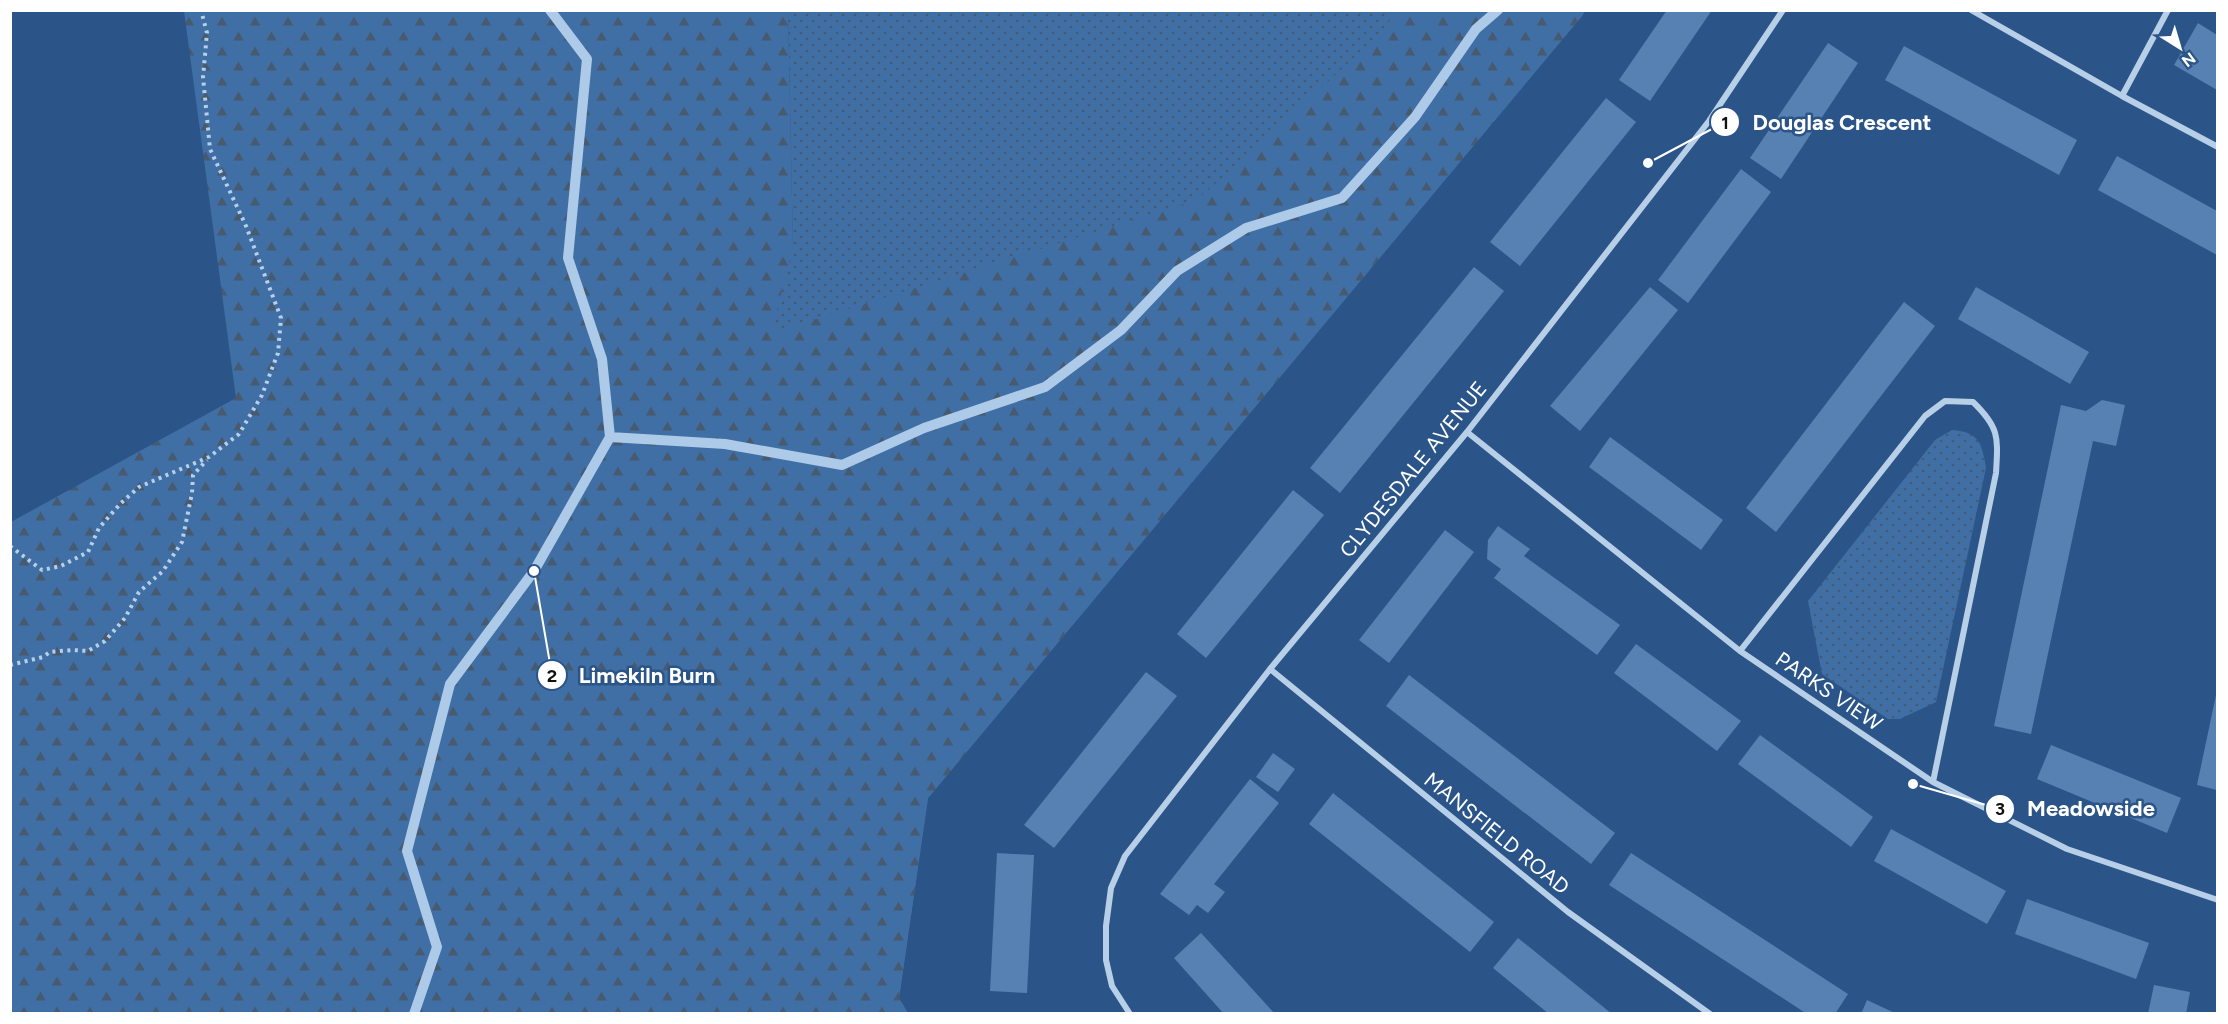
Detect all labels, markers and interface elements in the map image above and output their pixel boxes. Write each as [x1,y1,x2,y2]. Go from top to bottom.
north arrow [2150,18,2210,78]
text: N [2178,48,2199,71]
callout: Douglas Crescent [1710,102,1943,142]
text: Douglas Crescent [1753,109,1932,136]
text: 1 [1721,112,1729,134]
street label: CLYDESDALE AVENUE [1334,376,1492,562]
street label: PARKS VIEW [1771,646,1887,736]
callout: Limekiln Burn [537,655,728,695]
text: Limekiln Burn [579,662,715,689]
text: 2 [547,665,557,687]
street label: MANSFIELD ROAD [1419,767,1575,899]
callout: Meadowside [1985,789,2167,829]
text: Meadowside [2027,795,2155,822]
text: 3 [1995,798,2005,820]

